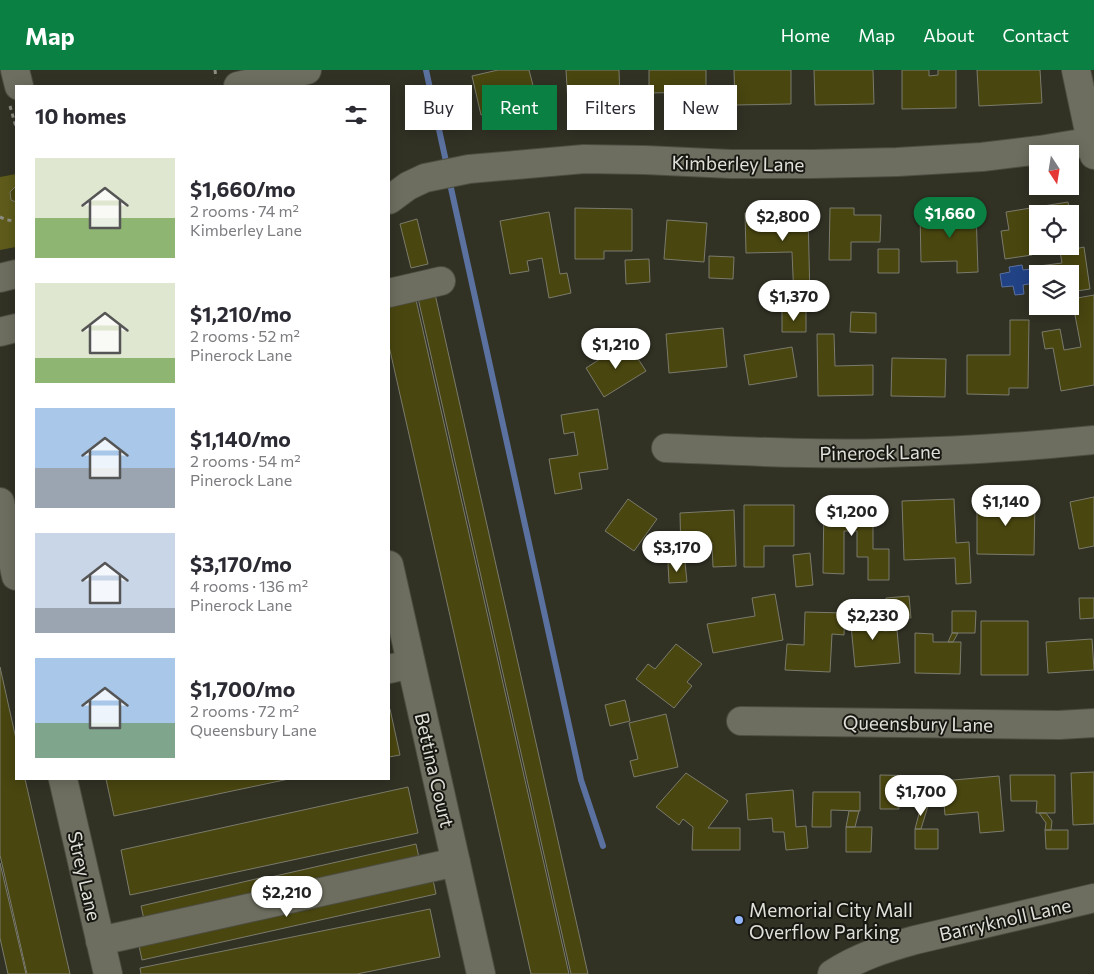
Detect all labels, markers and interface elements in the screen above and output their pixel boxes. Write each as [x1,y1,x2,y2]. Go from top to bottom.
text: Map [25,21,75,50]
text: Home [781,24,830,46]
text: Map [858,24,895,46]
text: About [923,24,975,46]
text: Contact [1003,24,1069,46]
chip: Buy [405,85,472,130]
chip: Rent [482,85,557,130]
chip: Filters [567,85,654,130]
chip: New [664,85,737,130]
icon: filters [342,101,370,129]
text: 10 homes [35,103,126,128]
north arrow [1029,145,1079,195]
map controls [1029,145,1079,315]
street label: Kimberley Lane [671,150,805,176]
text: $1,660/mo [190,176,296,201]
icon: home [75,178,135,238]
pin: $1,660 [909,196,991,239]
pin: $2,800 [742,200,824,242]
text: 2 rooms · 74 m² [190,201,299,220]
text: $1,660 [925,203,975,222]
button: locate [1029,205,1079,255]
text: $2,800 [756,206,810,225]
text: Kimberley Lane [190,220,302,239]
button: layers [1029,265,1079,315]
pin: $1,370 [753,280,835,322]
text: $1,370 [770,286,818,305]
text: $1,210/mo [190,301,292,326]
icon: home [75,303,135,363]
text: 2 rooms · 52 m² [190,326,300,345]
pin: $1,210 [575,328,657,370]
text: $1,210 [592,334,640,353]
text: Pinerock Lane [190,345,292,364]
text: $1,140/mo [190,426,291,451]
icon: home [75,428,135,488]
street label: Pinerock Lane [819,439,941,465]
text: 2 rooms · 54 m² [190,451,301,470]
text: Pinerock Lane [190,470,292,489]
pin: $1,140 [965,484,1047,527]
text: $1,140 [983,491,1029,510]
pin: $1,200 [811,494,893,537]
text: $1,200 [827,501,877,520]
pin: $3,170 [636,530,718,573]
text: $3,170 [653,537,701,556]
text: $3,170/mo [190,551,292,576]
icon: home [75,553,135,613]
text: 4 rooms · 136 m² [190,576,308,595]
text: Pinerock Lane [190,595,292,614]
pin: $2,230 [832,598,914,641]
text: $2,230 [847,605,899,624]
text: $1,700/mo [190,676,295,701]
icon: home [75,678,135,738]
text: 2 rooms · 72 m² [190,701,299,720]
street label: Bettina Court [411,710,459,830]
street label: Queensbury Lane [843,710,993,736]
text: Queensbury Lane [190,720,317,739]
pin: $1,700 [880,774,962,817]
text: $1,700 [896,781,946,800]
street label: Strey Lane [64,829,106,923]
pin: $2,210 [246,876,328,918]
text: $2,210 [262,882,312,901]
street label: Barryknoll Lane [937,893,1073,945]
place label: Memorial City Mall Overflow Parking [749,898,913,943]
marker: Memorial City Mall Overflow Parking [733,914,745,926]

